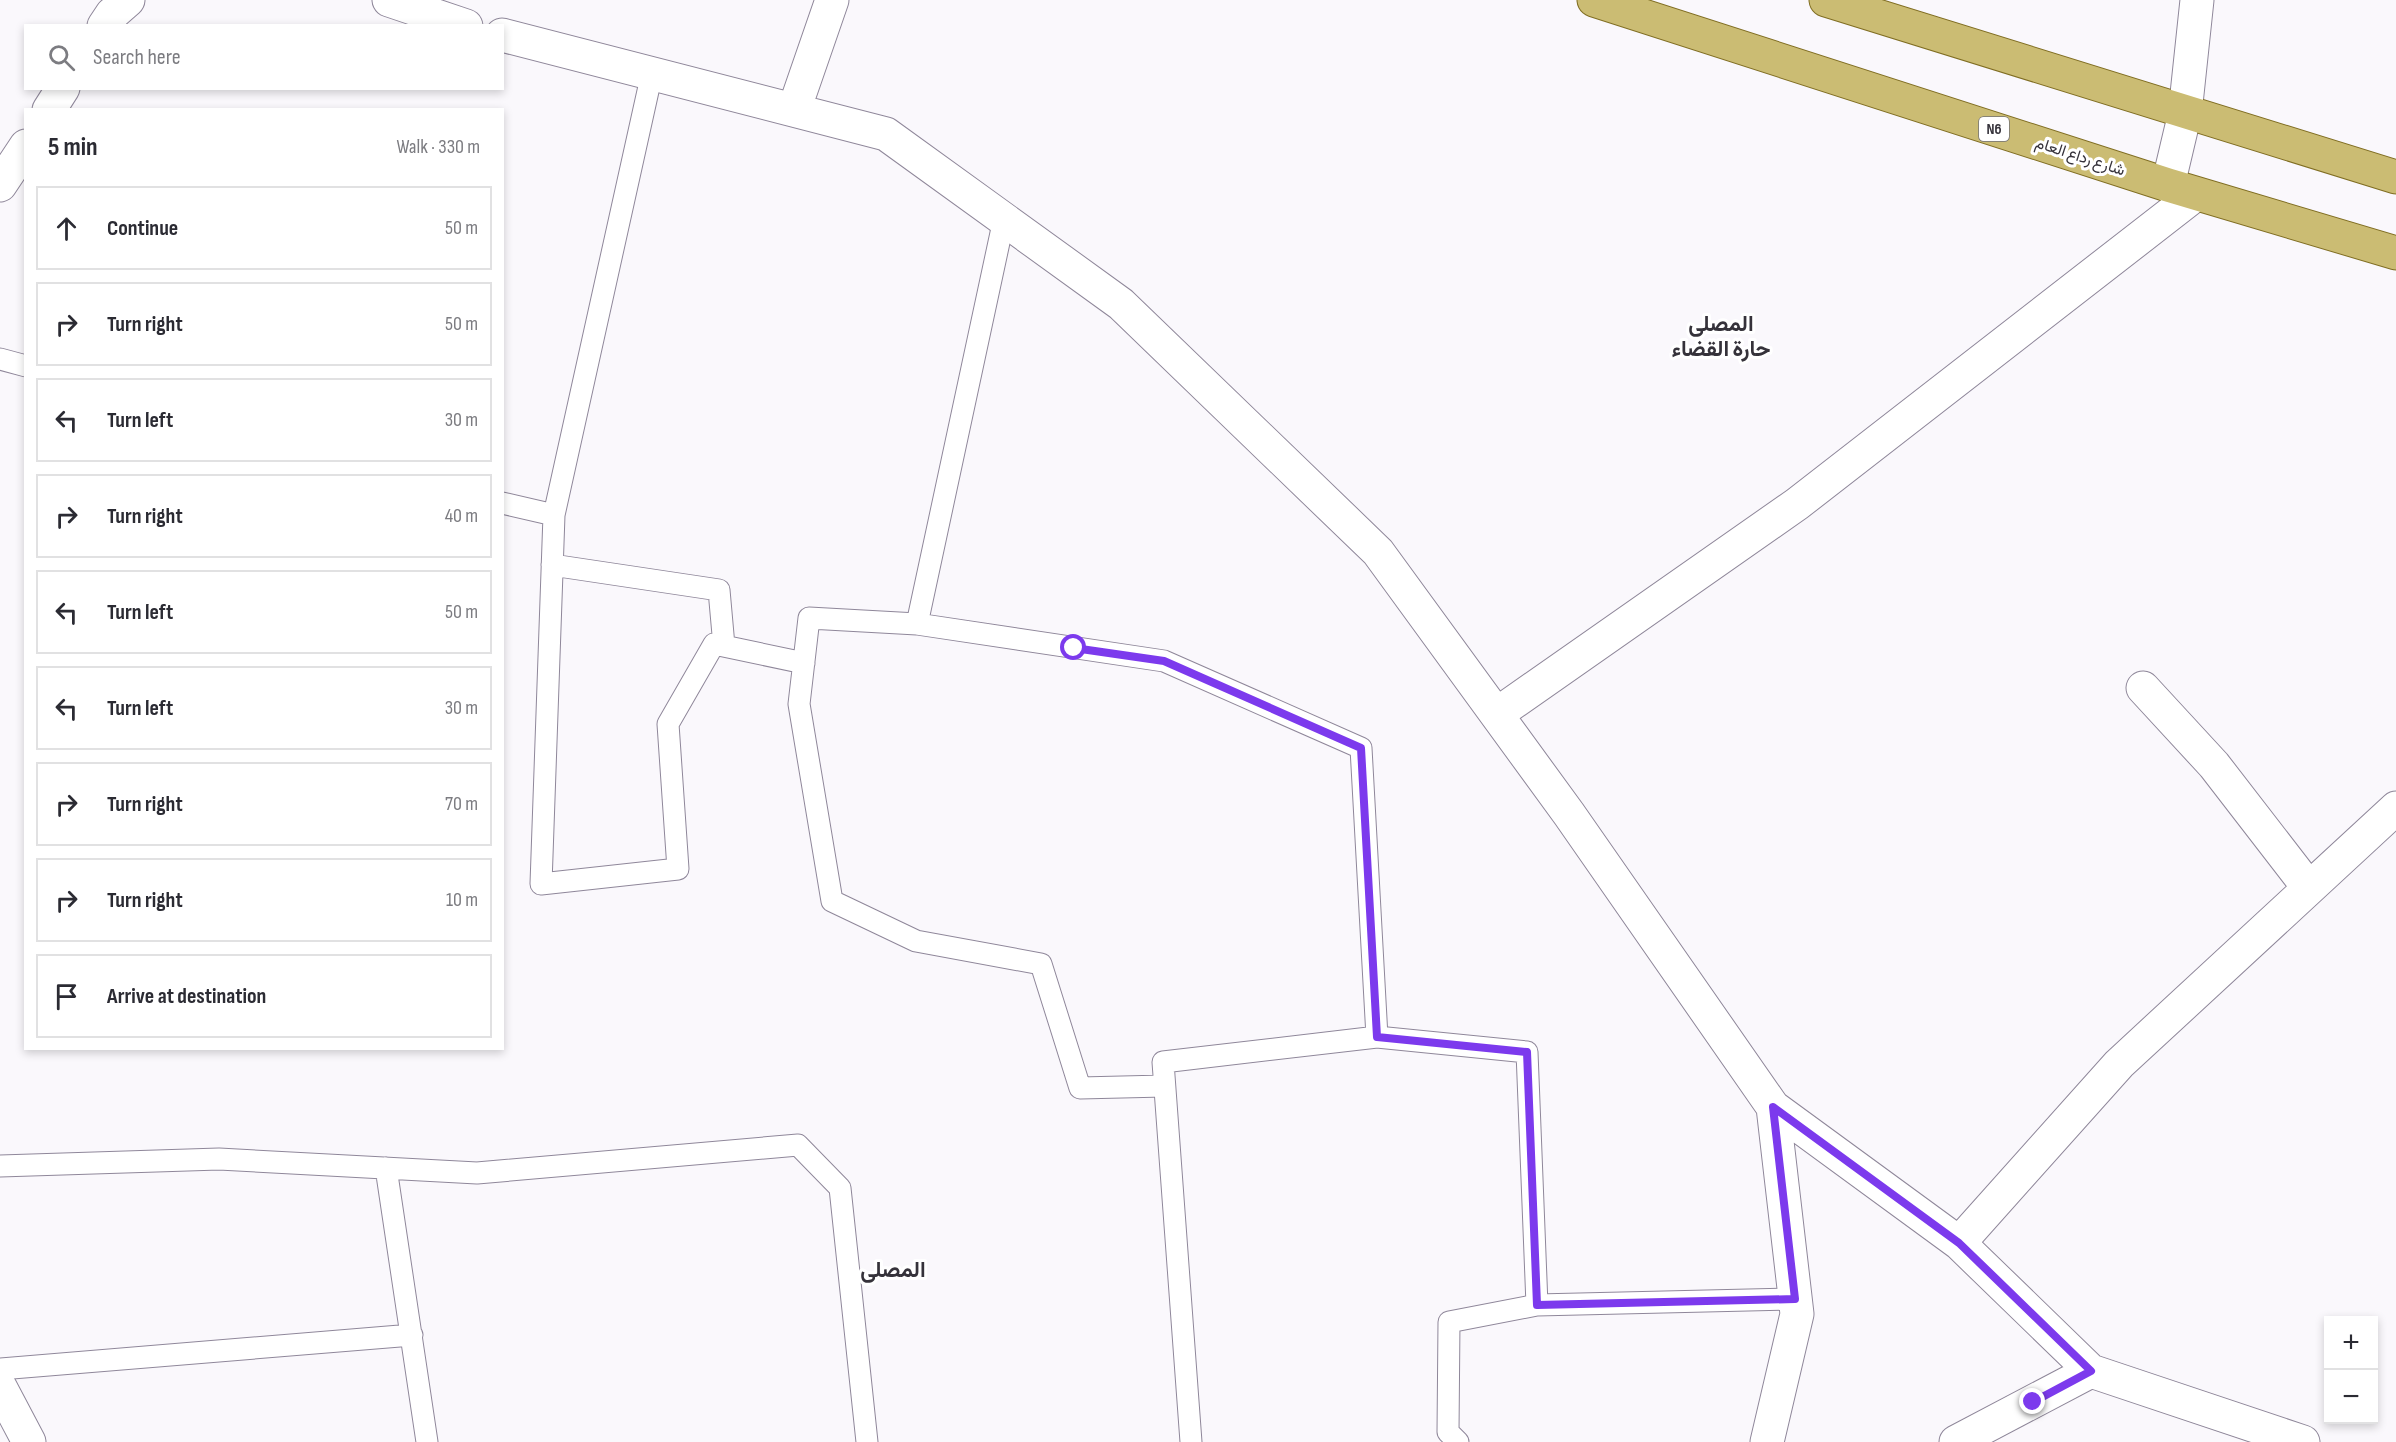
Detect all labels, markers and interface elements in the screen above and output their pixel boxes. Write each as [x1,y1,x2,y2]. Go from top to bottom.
search box [24,24,504,90]
icon: search [45,41,78,74]
text: Search here [93,44,180,71]
road number: N6 [1979,117,2009,141]
text: 5 min [48,132,98,163]
street label: شارع رداع العام [2032,134,2127,181]
text: Walk · 330 m [396,135,480,159]
icon: ahead [50,212,83,245]
text: Continue [107,215,178,242]
text: 50 m [445,216,478,240]
icon: right [50,308,83,341]
text: Turn right [107,311,183,338]
district label: المصلى حارة القضاء [1671,311,1771,363]
text: 50 m [445,312,478,336]
icon: left [50,404,83,437]
text: Turn left [107,407,173,434]
text: 30 m [445,408,478,432]
icon: right [50,500,83,533]
text: Turn right [107,503,183,530]
text: 40 m [445,504,478,528]
icon: left [50,596,83,629]
text: Turn left [107,599,173,626]
text: 50 m [445,600,478,624]
route start [1060,634,1086,660]
icon: left [50,692,83,725]
text: Turn left [107,695,173,722]
text: 30 m [445,696,478,720]
icon: right [50,788,83,821]
text: Turn right [107,791,183,818]
text: 70 m [445,792,478,816]
icon: right [50,884,83,917]
text: Turn right [107,887,183,914]
text: 10 m [446,888,478,912]
icon: arrive [50,980,83,1013]
text: Arrive at destination [107,983,266,1010]
district label: المصلى [860,1257,926,1284]
map controls [2324,1316,2378,1424]
button: + [2324,1316,2378,1370]
button: − [2324,1370,2378,1424]
route end [2019,1388,2045,1414]

